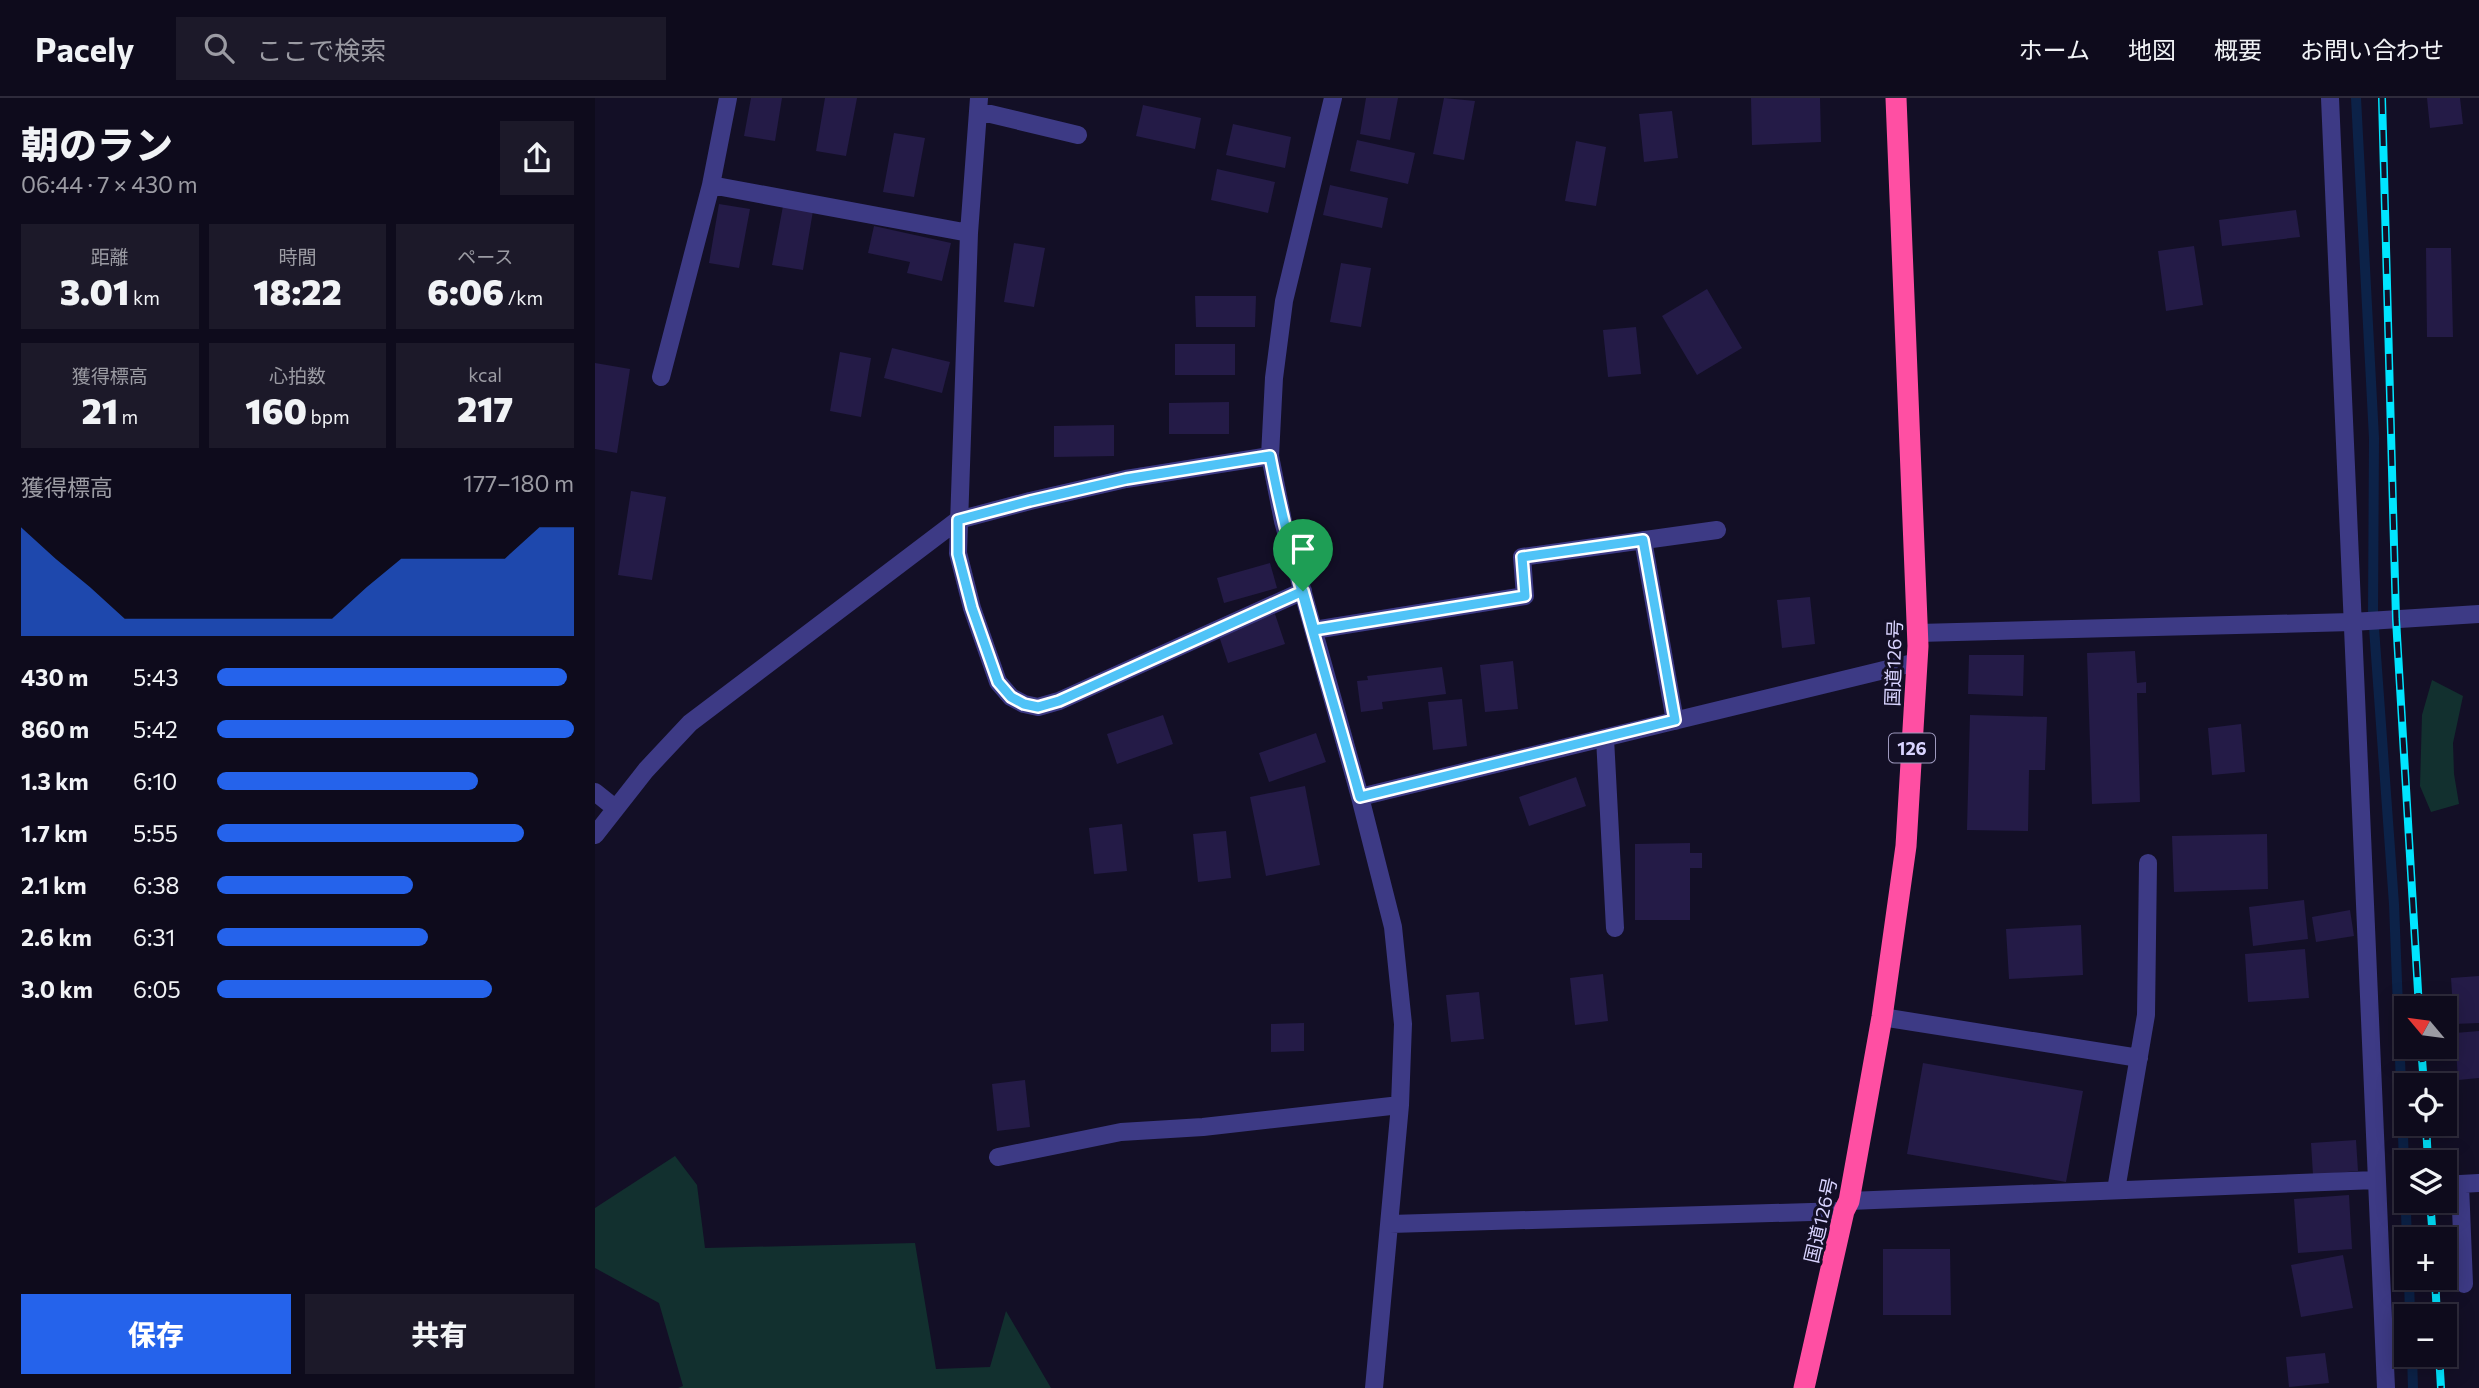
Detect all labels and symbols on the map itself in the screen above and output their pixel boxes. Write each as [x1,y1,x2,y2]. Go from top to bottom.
pin [1273,519,1333,591]
street label: 国道126号 [1880,619,1906,707]
road number: 126 [1889,734,1935,762]
north arrow [2394,996,2457,1059]
street label: 国道126号 [1799,1175,1841,1265]

